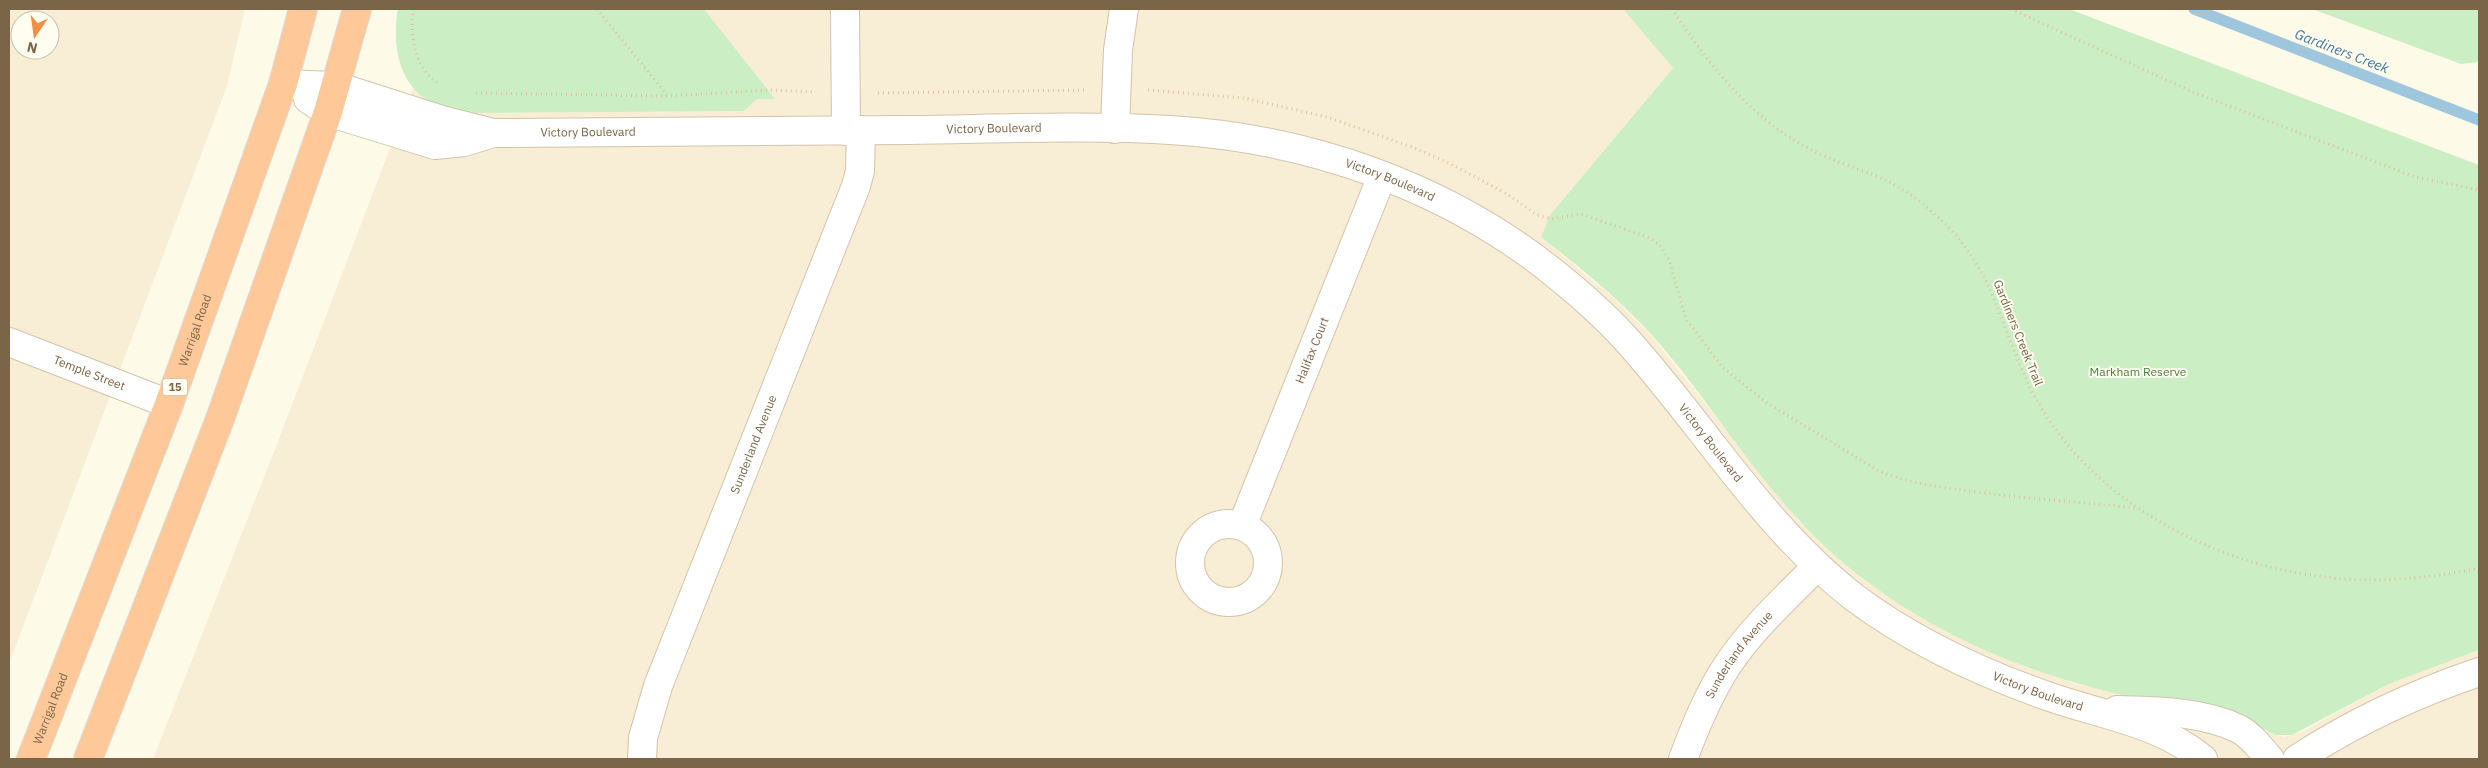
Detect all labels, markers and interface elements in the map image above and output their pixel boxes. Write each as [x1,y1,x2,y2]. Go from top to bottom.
north arrow [10,10,60,60]
water label: Gardiners Creek [2292,25,2392,77]
text: N [25,38,39,58]
street label: Victory Boulevard [946,120,1042,136]
street label: Victory Boulevard [540,124,636,140]
street label: Victory Boulevard [1344,155,1438,204]
street label: Gardiners Creek Trail [1990,278,2047,388]
street label: Warrigal Road [175,292,214,368]
street label: Halifax Court [1292,315,1332,386]
street label: Temple Street [51,352,127,393]
park label: Markham Reserve [2090,364,2187,379]
road number: 15 [162,378,188,396]
street label: Sunderland Avenue [727,392,780,496]
street label: Victory Boulevard [1676,400,1746,485]
street label: Sunderland Avenue [1702,607,1776,701]
street label: Victory Boulevard [1991,668,2085,714]
street label: Warrigal Road [29,671,71,746]

